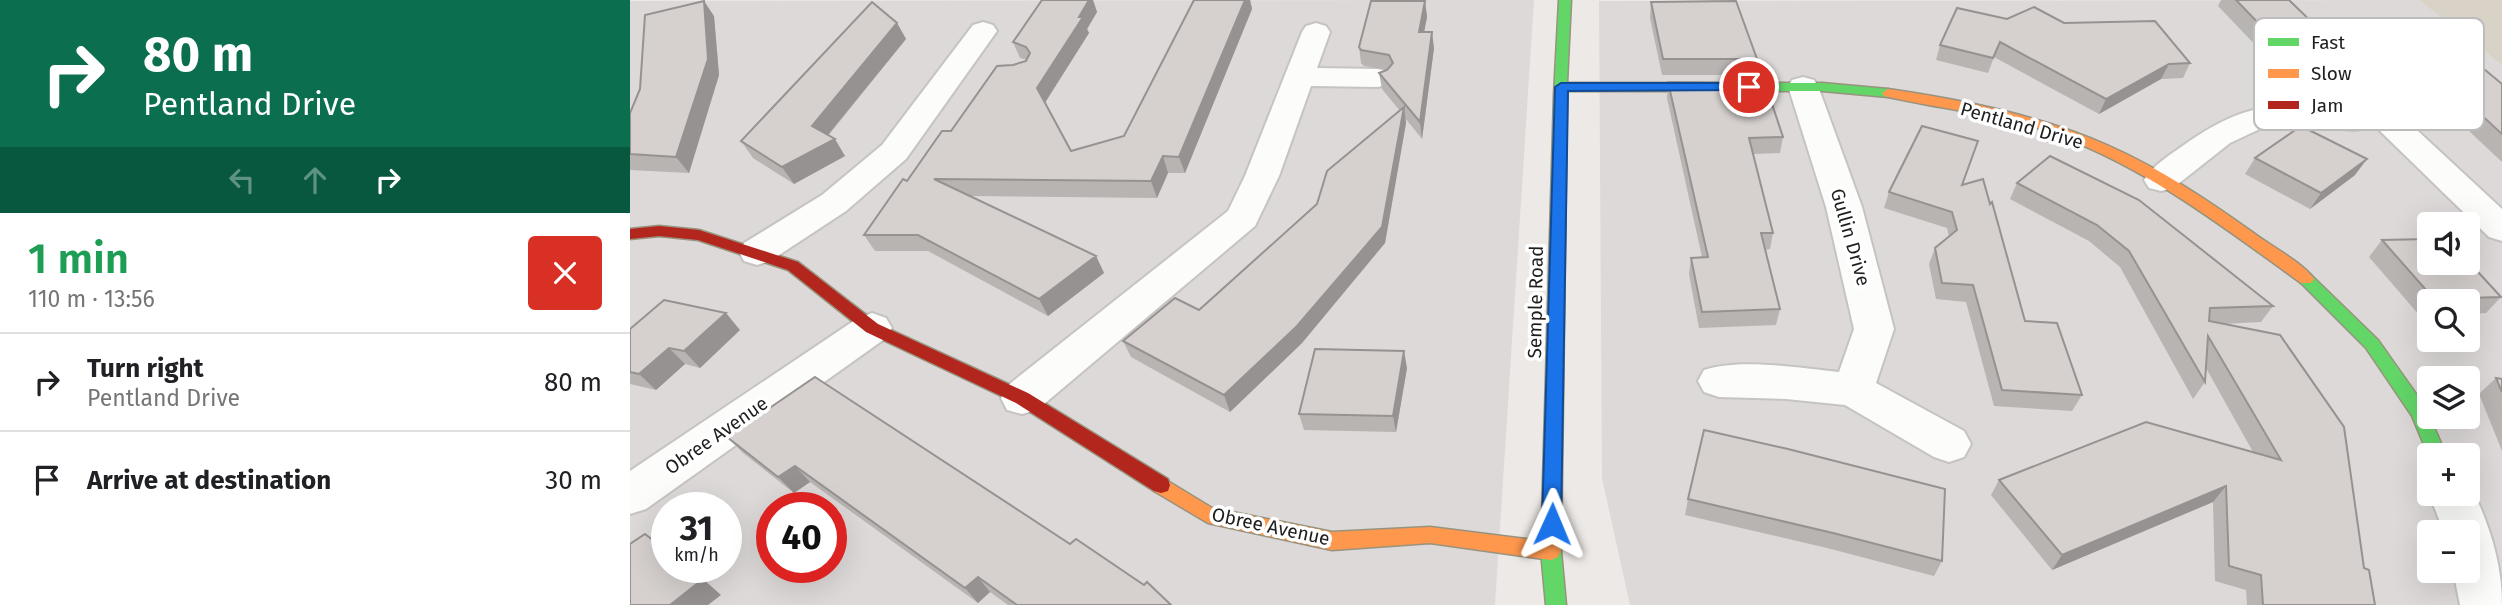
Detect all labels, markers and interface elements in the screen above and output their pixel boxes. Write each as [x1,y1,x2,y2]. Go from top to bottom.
legend [2254,18,2484,130]
text: 80 m [143,25,253,84]
icon: right [28,28,119,119]
text: Fast [2311,31,2345,54]
pin [1719,57,1779,117]
text: Slow [2311,62,2352,85]
icon: arrive [1730,68,1768,106]
text: Pentland Drive [143,85,356,123]
text: Jam [2311,94,2343,117]
street label: Pentland Drive [1958,97,2086,154]
icon: left [223,161,261,199]
icon: ahead [296,161,334,199]
icon: right [369,161,407,199]
street label: Gullin Drive [1826,186,1875,288]
map controls [2417,212,2480,583]
button: sound [2417,212,2480,275]
text: 1 min [28,234,129,284]
button: close [528,236,602,310]
street label: Semple Road [1523,245,1548,359]
text: 110 m · 13:56 [28,285,155,313]
button: search [2417,289,2480,352]
text: Turn right [87,353,204,384]
icon: right [28,363,66,401]
button: layers [2417,366,2480,429]
text: 80 m [544,367,602,398]
text: Pentland Drive [87,384,240,412]
street label: Obree Avenue [661,392,772,479]
button: + [2417,443,2480,506]
icon: arrive [28,461,66,499]
text: Arrive at destination [87,465,331,496]
text: 30 m [545,465,602,496]
position arrow [1515,487,1589,561]
speed limit sign: 40 [756,492,847,583]
street label: Obree Avenue [1210,503,1332,550]
text: 31 [680,507,713,549]
button: − [2417,520,2480,583]
text: km/h [674,544,719,566]

